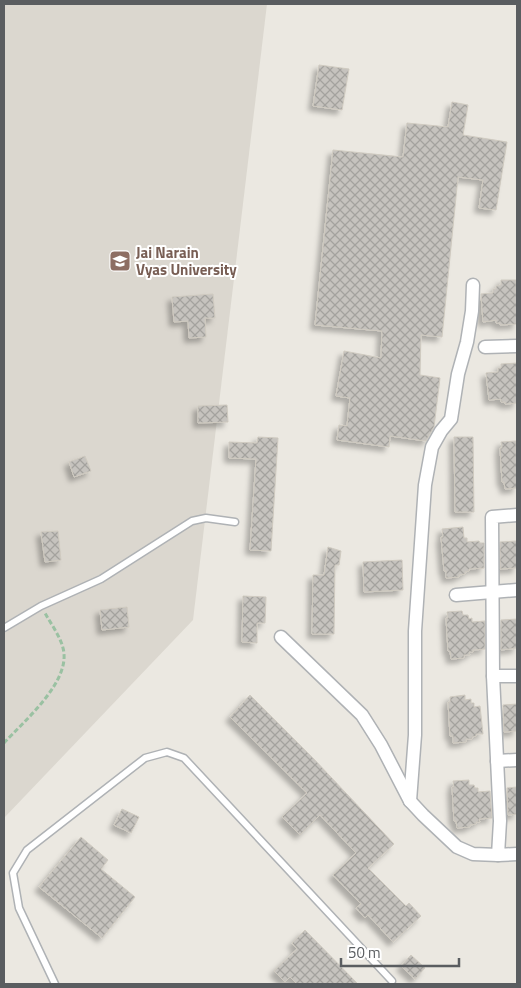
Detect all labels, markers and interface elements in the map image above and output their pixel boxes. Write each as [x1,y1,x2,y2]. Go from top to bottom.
place label: Jai Narain Vyas University [136,241,237,281]
school or university icon: Jai Narain Vyas University [108,249,132,273]
scale bar [341,936,458,968]
text: 50 m [348,941,381,964]

